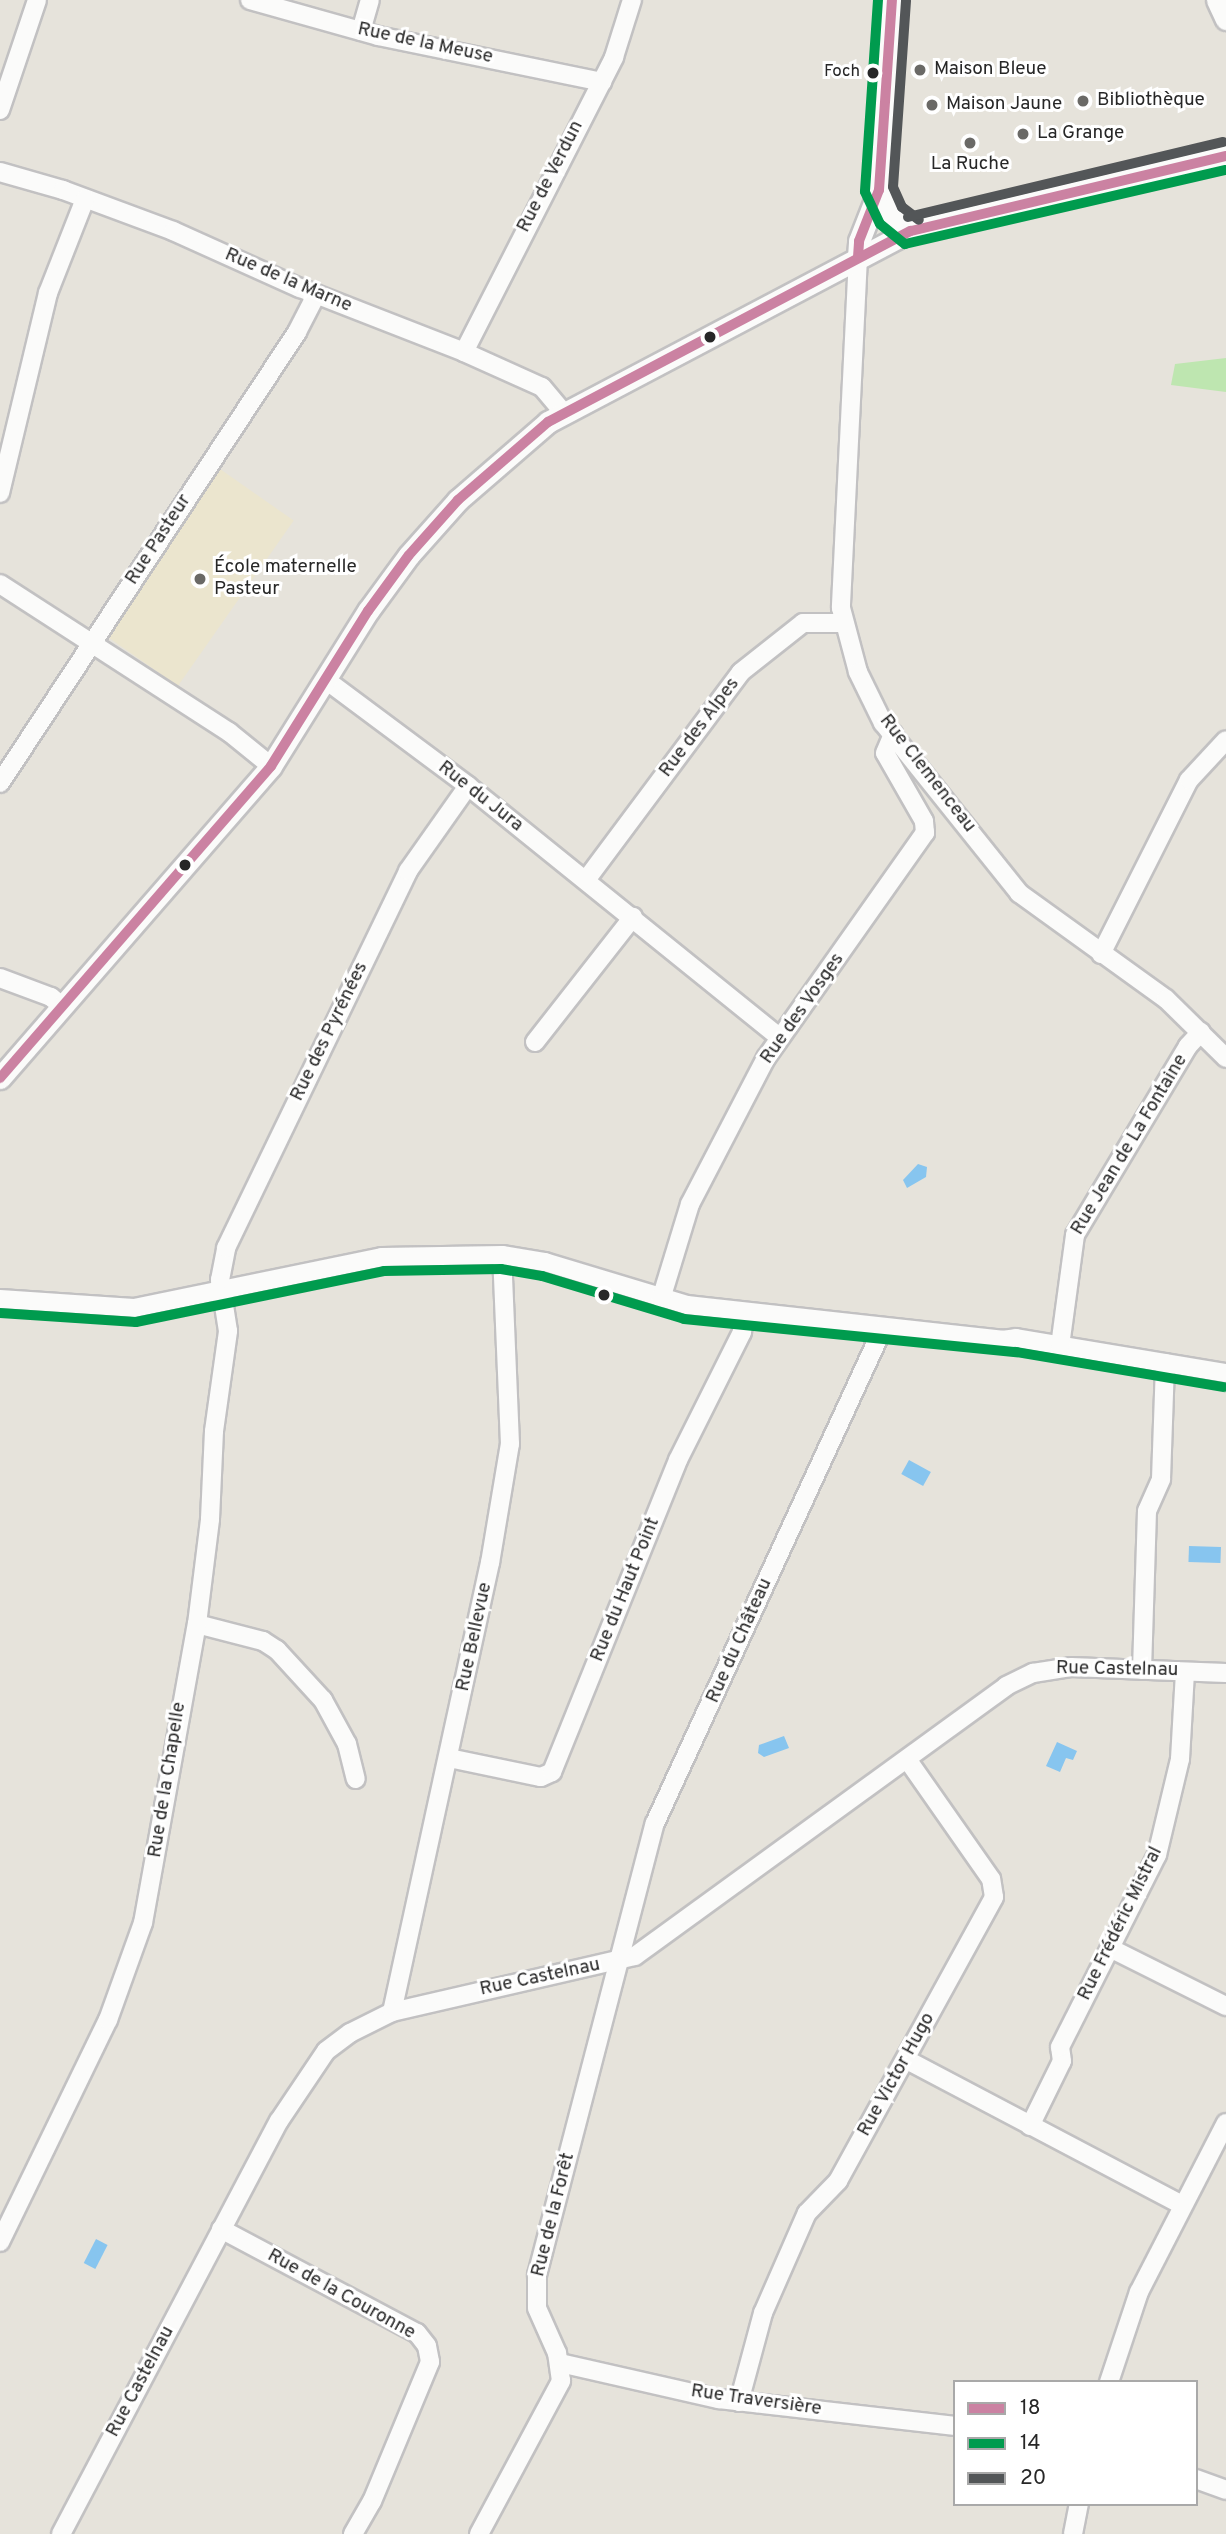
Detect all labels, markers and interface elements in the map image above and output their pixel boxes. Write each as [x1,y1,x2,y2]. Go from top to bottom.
street label: Rue de la Meuse [355,19,495,69]
place label: Maison Bleue [934,59,1046,81]
marker: Maison Bleue [912,62,928,78]
place label: Foch [824,63,860,83]
marker: Foch [866,66,880,80]
place label: Bibliothèque [1097,90,1205,112]
marker: Bibliothèque [1075,93,1091,109]
place label: Maison Jaune [946,94,1062,116]
marker: Maison Jaune [924,97,940,113]
street label: Rue de Verdun [513,117,589,237]
place label: La Grange [1037,123,1124,145]
marker: La Grange [1015,126,1031,142]
marker: La Ruche [962,135,978,151]
place label: La Ruche [931,154,1009,176]
street label: Rue de la Marne [221,244,355,318]
unlabelled marker [703,330,717,344]
street label: Rue Pasteur [121,490,197,590]
place label: École maternelle Pasteur [214,557,357,601]
marker: École maternelle Pasteur [192,571,208,587]
street label: Rue des Alpes [655,673,745,783]
street label: Rue Clemenceau [874,710,980,838]
street label: Rue du Jura [433,757,527,837]
unlabelled marker [178,858,192,872]
street label: Rue des Vosges [756,949,850,1069]
street label: Rue des Pyrénées [286,959,374,1105]
street label: Rue Jean de La Fontaine [1067,1050,1193,1240]
unlabelled marker [597,1288,611,1302]
street label: Rue du Haut Point [587,1515,665,1665]
street label: Rue du Château [702,1575,778,1707]
street label: Rue Bellevue [452,1580,498,1694]
street label: Rue Castelnau [1056,1658,1178,1682]
street label: Rue de la Chapelle [144,1701,192,1859]
street label: Rue Frédéric Mistral [1074,1843,1168,2005]
street label: Rue Castelnau [478,1954,602,2002]
street label: Rue Victor Hugo [853,2009,941,2141]
street label: Rue de la Forêt [528,2151,580,2279]
street label: Rue de la Couronne [263,2245,419,2345]
street label: Rue Castelnau [102,2323,180,2441]
legend [953,2380,1198,2506]
street label: Rue Traversière [689,2381,823,2421]
text: 18 [1020,2395,1041,2422]
text: 14 [1020,2430,1040,2457]
text: 20 [1020,2465,1046,2492]

